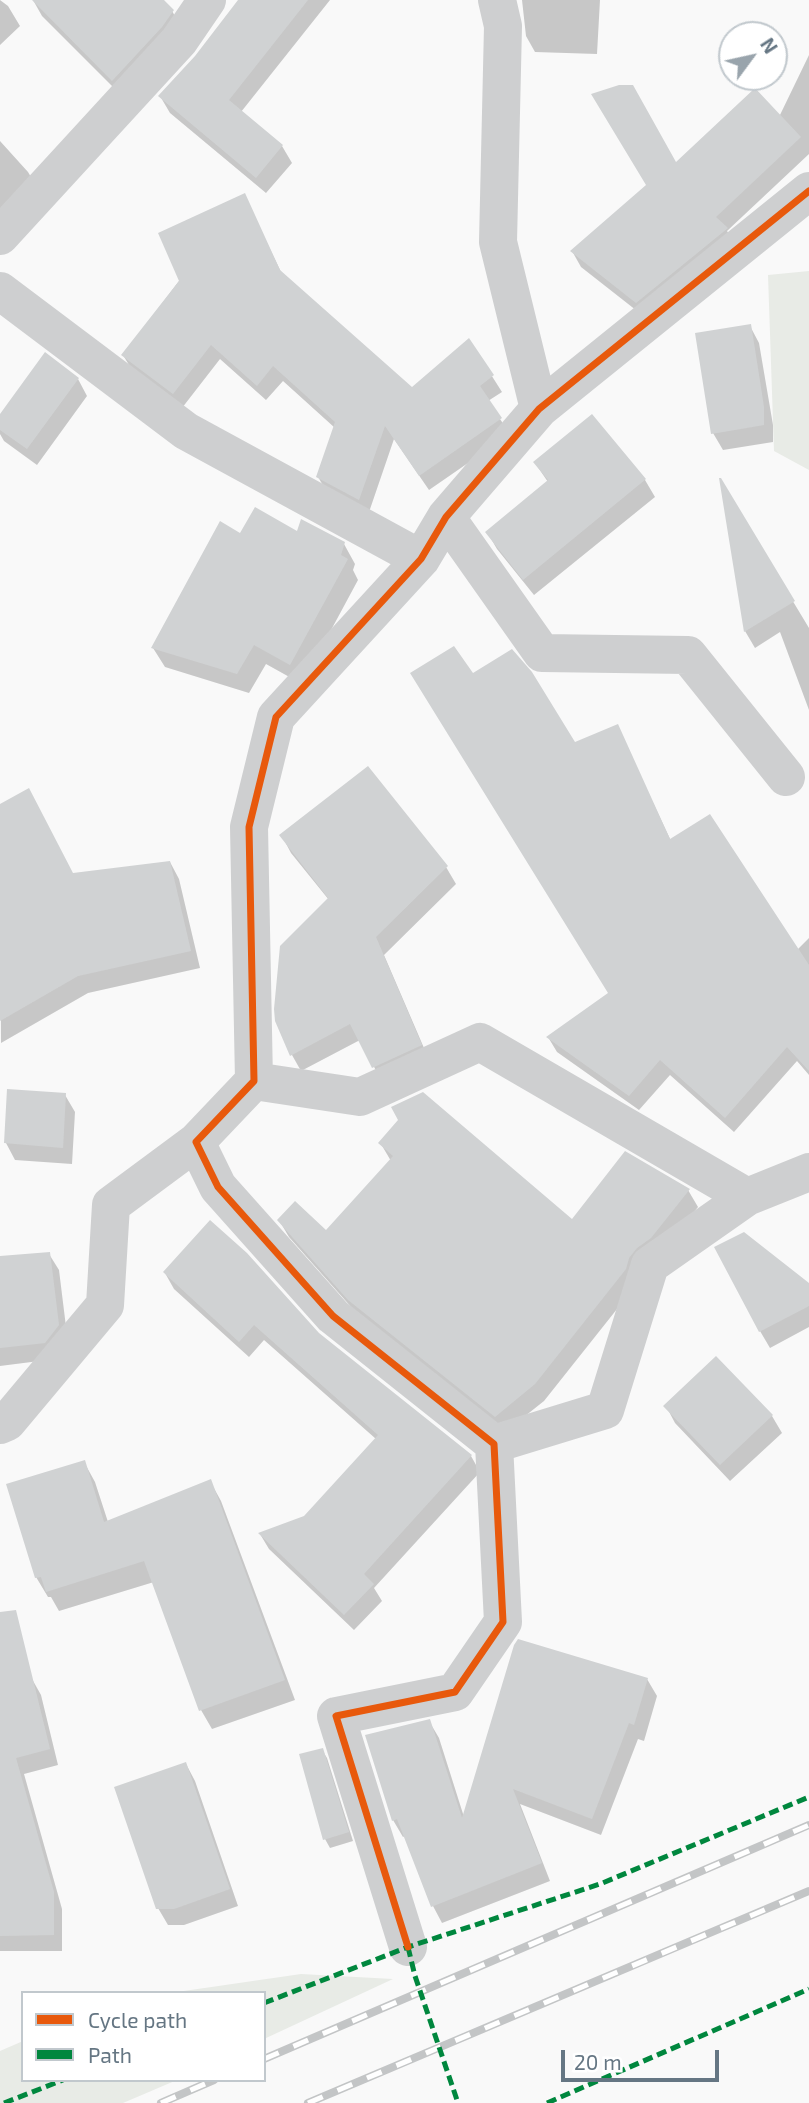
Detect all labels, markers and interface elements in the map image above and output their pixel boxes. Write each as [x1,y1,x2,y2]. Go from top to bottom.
north arrow [718,21,788,91]
text: N [756,33,783,57]
legend [21,1991,266,2082]
text: Cycle path [88,2007,187,2032]
scale bar [564,2036,722,2080]
text: Path [88,2042,132,2067]
text: 20 m [574,2049,622,2074]

